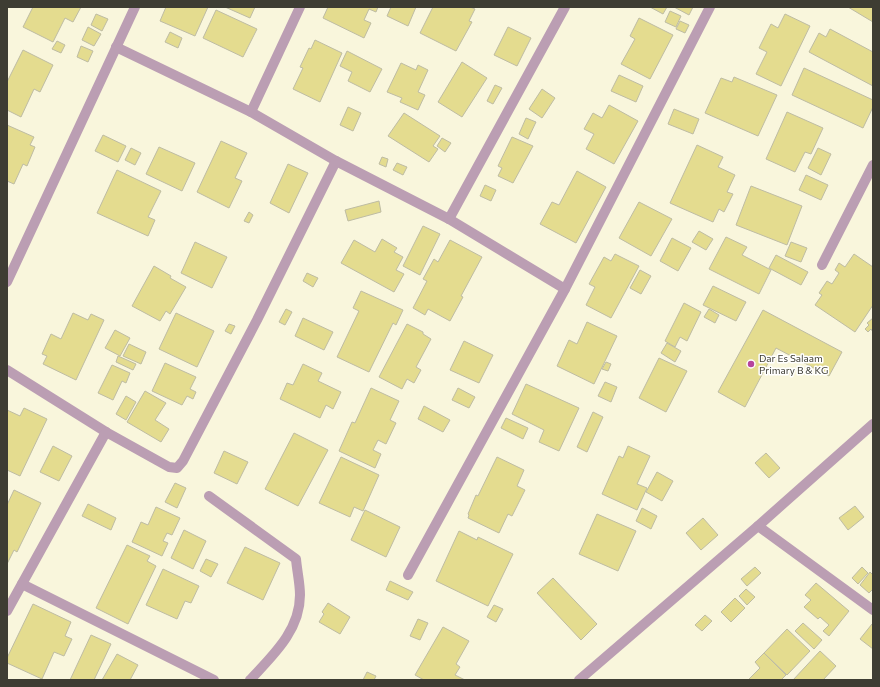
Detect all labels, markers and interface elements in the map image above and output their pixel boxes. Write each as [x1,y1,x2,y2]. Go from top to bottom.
place label: Dar Es Salaam Primary B & KG [759,352,828,376]
marker: Dar Es Salaam Primary B & KG [746,359,756,369]

